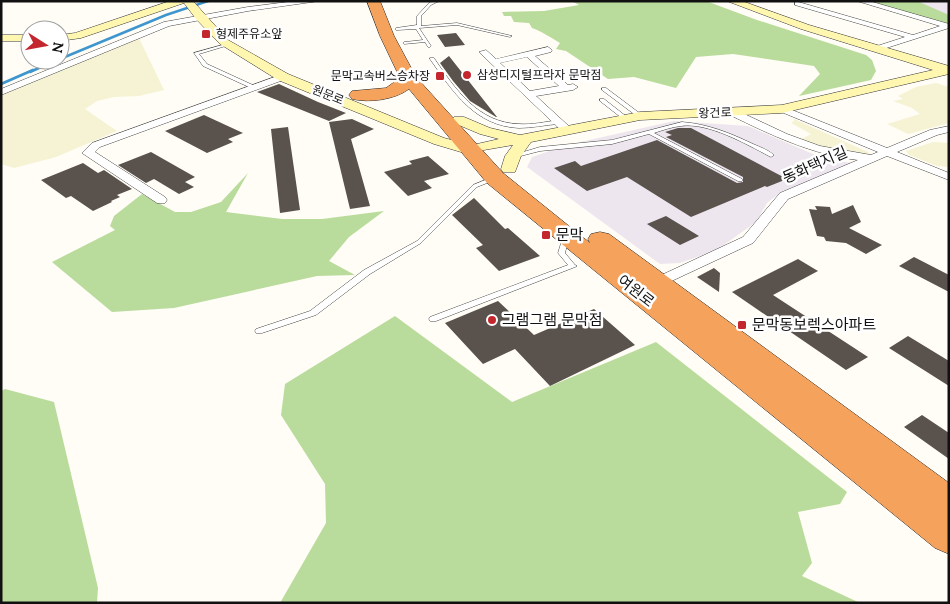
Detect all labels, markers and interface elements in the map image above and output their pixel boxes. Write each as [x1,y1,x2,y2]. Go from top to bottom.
north arrow [20,20,70,70]
place label: 형제주유소앞 [216,26,282,41]
marker: 형제주유소앞 [200,28,212,40]
text: N [48,40,68,55]
place label: 삼성디지털프라자 문막점 [477,67,602,82]
place label: 문막고속버스승차장 [331,68,430,83]
marker: 삼성디지털프라자 문막점 [461,69,473,81]
marker: 문막고속버스승차장 [434,70,446,82]
street label: 원문로 [310,81,346,108]
street label: 왕건로 [698,104,732,121]
street label: 동화택지길 [779,142,850,187]
place label: 문막 [556,225,584,244]
marker: 문막 [540,229,552,241]
street label: 여원로 [614,270,658,311]
place label: 그램그램 문막점 [502,310,603,329]
marker: 그램그램 문막점 [486,314,498,326]
place label: 문막동보렉스아파트 [752,315,876,334]
marker: 문막동보렉스아파트 [736,319,748,331]

